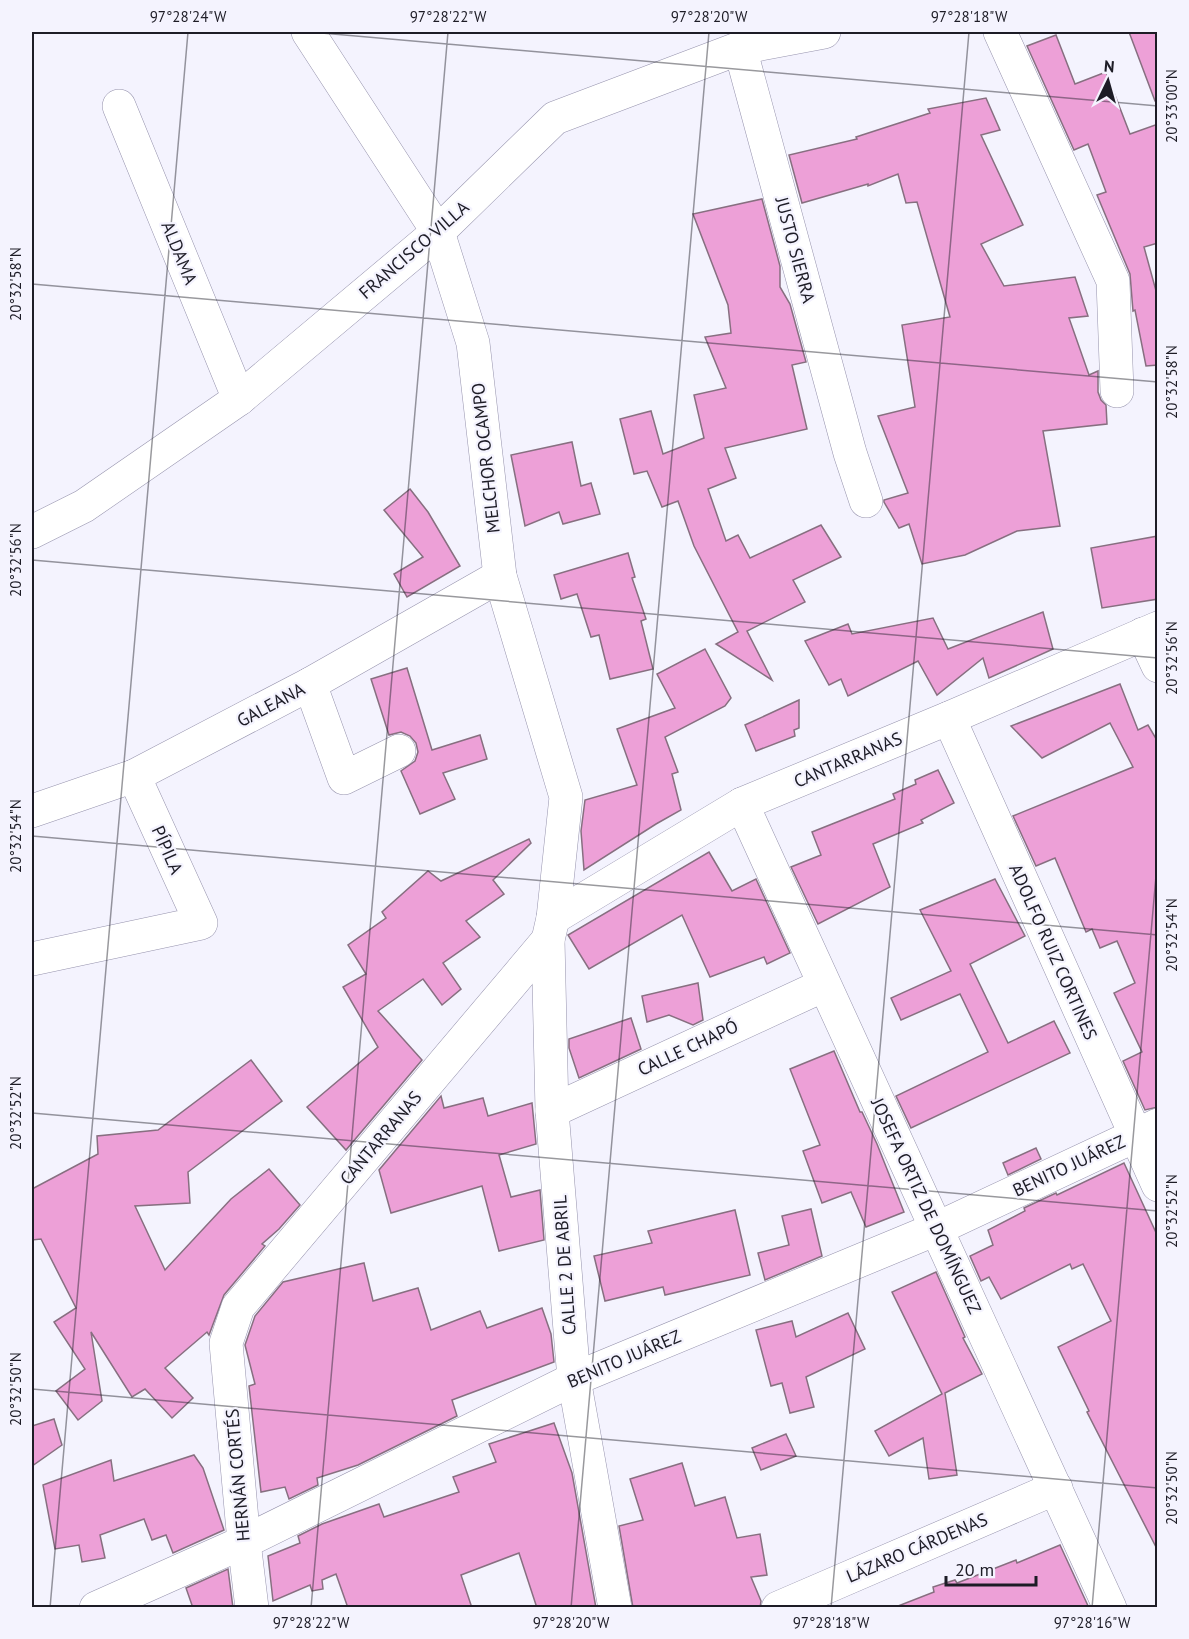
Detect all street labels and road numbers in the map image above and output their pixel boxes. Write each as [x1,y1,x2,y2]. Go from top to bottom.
street label: JUSTO SIERRA [770,193,821,306]
street label: FRANCISCO VILLA [354,195,474,304]
street label: ALDAMA [156,218,203,288]
street label: MELCHOR OCAMPO [466,382,505,534]
street label: GALEANA [233,677,309,732]
street label: CANTARRANAS [790,726,905,793]
street label: PÍPILA [147,822,188,878]
street label: ADOLFO RUIZ CORTINES [1004,860,1103,1043]
street label: CALLE CHAPÓ [634,1014,742,1081]
street label: CANTARRANAS [335,1086,427,1189]
street label: JOSEFA ORTIZ DE DOMÍNGUEZ [866,1093,987,1318]
street label: BENITO JUÁREZ [1009,1129,1129,1202]
street label: CALLE 2 DE ABRIL [548,1194,581,1336]
street label: BENITO JUÁREZ [563,1324,684,1393]
street label: HERNÁN CORTÉS [220,1408,255,1542]
street label: LÁZARO CÁRDENAS [843,1507,991,1588]

